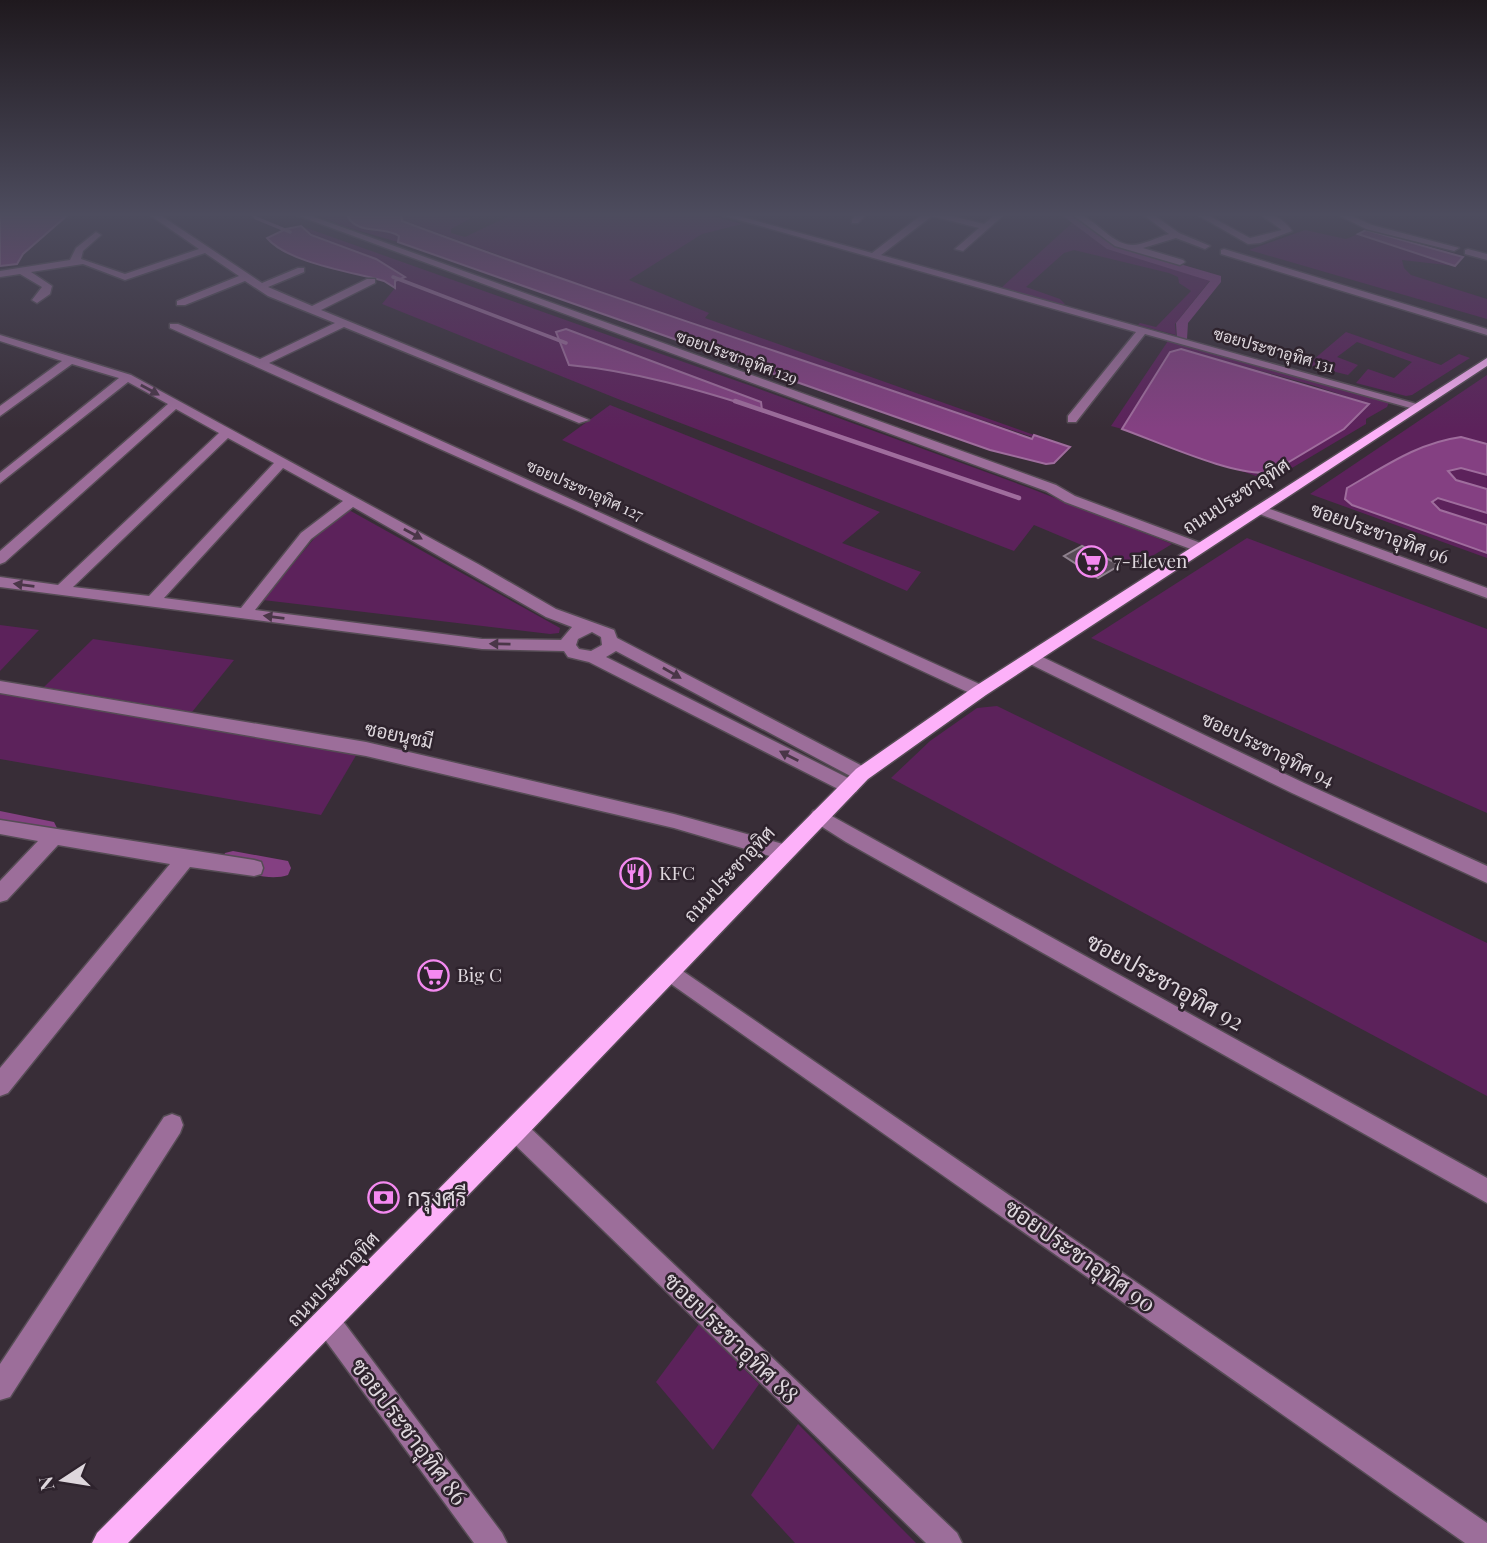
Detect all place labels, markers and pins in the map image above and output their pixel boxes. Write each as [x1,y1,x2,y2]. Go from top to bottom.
supermarket icon: 7-Eleven [1074,544,1108,578]
place label: 7-Eleven [1114,547,1188,573]
restaurant icon: KFC [619,856,653,890]
place label: KFC [659,859,695,885]
supermarket icon: Big C [417,958,451,992]
place label: Big C [457,961,502,987]
bank icon: กรุงศรี [367,1181,401,1215]
place label: กรุงศรี [407,1181,467,1214]

